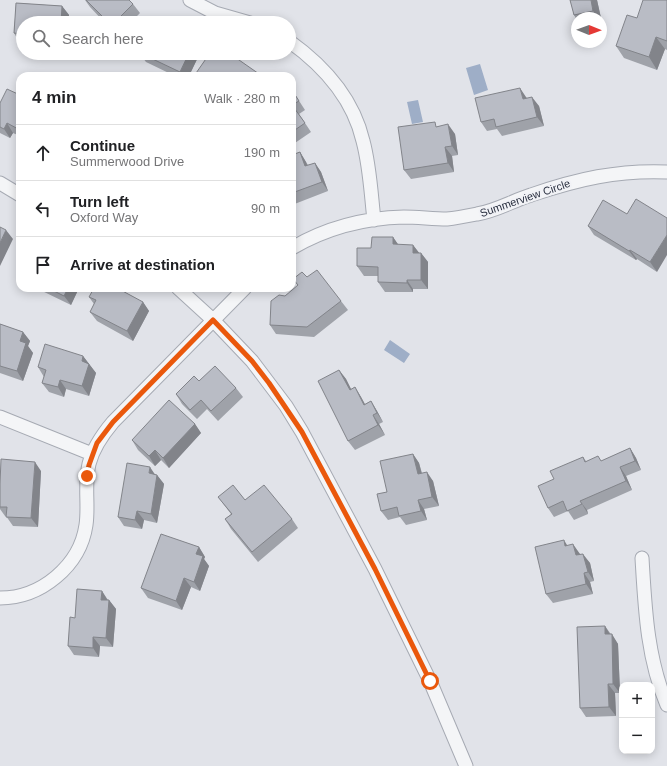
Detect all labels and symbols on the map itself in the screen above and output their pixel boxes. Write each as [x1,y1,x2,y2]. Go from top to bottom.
north arrow [571,12,607,48]
street label: Summerview Circle [478,177,572,219]
route end [78,467,96,485]
route start [421,672,439,690]

